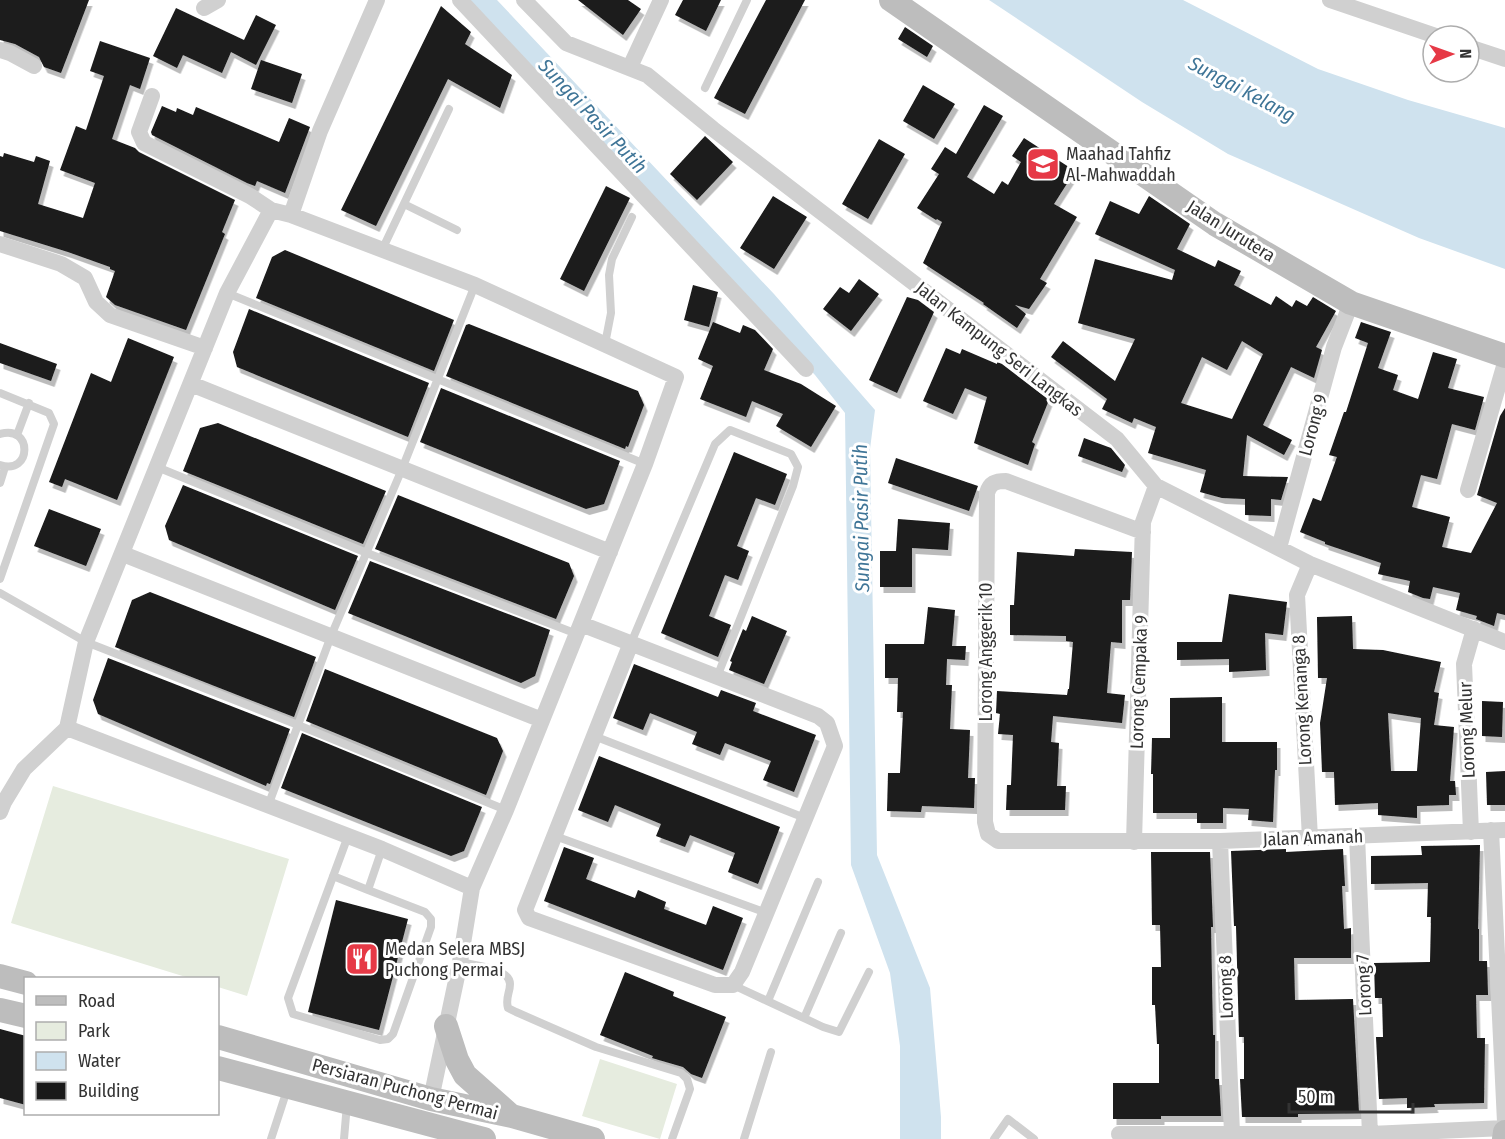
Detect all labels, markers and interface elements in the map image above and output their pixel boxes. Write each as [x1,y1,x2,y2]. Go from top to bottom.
north arrow [1421,24,1481,84]
text: N [1456,49,1475,59]
water label: Sungai Kelang [1184,50,1299,127]
water label: Sungai Pasir Putih [533,53,652,178]
place label: Maahad Tahfiz Al-Mahwaddah [1066,143,1176,186]
school or university icon: Maahad Tahfiz Al-Mahwaddah [1025,146,1061,182]
street label: Jalan Jurutera [1183,195,1279,267]
street label: Jalan Kampung Seri Langkas [911,277,1087,421]
street label: Lorong 9 [1294,392,1332,458]
water label: Sungai Pasir Putih [848,444,874,593]
street label: Lorong Anggerik 10 [975,583,997,721]
street label: Lorong Cempaka 9 [1126,615,1152,749]
street label: Lorong Kenanga 8 [1288,634,1316,766]
street label: Lorong Melur [1454,681,1480,779]
street label: Jalan Amanah [1262,825,1364,851]
place label: Medan Selera MBSJ Puchong Permai [385,938,525,981]
restaurant icon: Medan Selera MBSJ Puchong Permai [344,941,380,977]
street label: Lorong 7 [1351,954,1377,1016]
street label: Lorong 8 [1214,955,1238,1019]
legend [24,977,219,1115]
text: Road [78,990,115,1012]
text: Park [78,1020,111,1042]
text: Water [78,1050,121,1072]
street label: Persiaran Puchong Permai [310,1054,500,1124]
scale bar [1289,1076,1414,1114]
text: Building [78,1080,139,1102]
text: 50 m [1298,1086,1334,1108]

